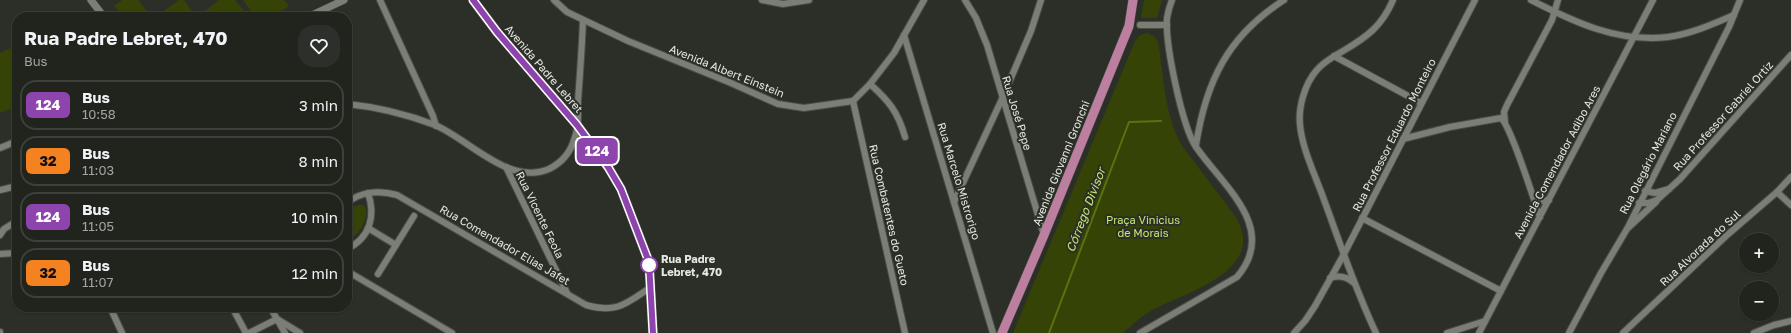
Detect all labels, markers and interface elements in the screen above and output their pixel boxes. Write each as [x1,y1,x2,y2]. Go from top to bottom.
street label: Avenida Padre Lebret [503,22,586,115]
button: heart [298,25,340,67]
text: Rua Padre Lebret, 470 [24,26,228,49]
street label: Avenida Albert Einstein [668,42,787,100]
text: Bus [24,53,47,69]
street label: Rua Professor Eduardo Monteiro [1349,56,1438,214]
street label: Rua Professor Gabriel Ortiz [1670,58,1775,173]
street label: Rua José Pepe [1000,74,1035,152]
street label: Avenida Comendador Adibo Ares [1511,83,1603,241]
text: Bus [82,88,110,106]
text: 124 [36,96,60,113]
text: 3 min [299,96,338,114]
street label: Avenida Giovanni Gronchi [1029,98,1092,227]
text: 10:58 [82,106,116,122]
street label: Rua Olegário Mariano [1616,109,1679,216]
street label: Rua Marcelo Mistrorigo [935,121,984,241]
line badge: 124 [574,138,620,164]
text: 124 [585,142,609,159]
street label: Rua Combatentes do Gueto [867,143,912,287]
text: Bus [82,144,110,162]
text: 32 [39,152,57,169]
text: 8 min [299,152,338,170]
text: 11:03 [82,162,114,178]
water label: Córrego Divisor [1063,163,1109,254]
street label: Rua Vicente Feola [514,169,567,260]
text: Bus [82,200,110,218]
street label: Rua Comendador Elias Jafet [438,202,573,287]
street label: Rua Alvorada do Sul [1657,207,1743,288]
text: 124 [36,208,60,225]
text: 10 min [291,208,338,226]
park label: Praça Vinicius de Morais [1106,213,1180,239]
text: 11:05 [82,218,114,234]
map controls [1739,233,1779,321]
button: + [1739,233,1779,273]
place label: Rua Padre Lebret, 470 [661,252,722,278]
text: Bus [82,256,110,274]
marker: Rua Padre Lebret, 470 [640,256,658,274]
text: 32 [39,264,57,281]
text: 12 min [292,264,338,282]
text: 11:07 [82,274,113,290]
button: − [1739,281,1779,321]

